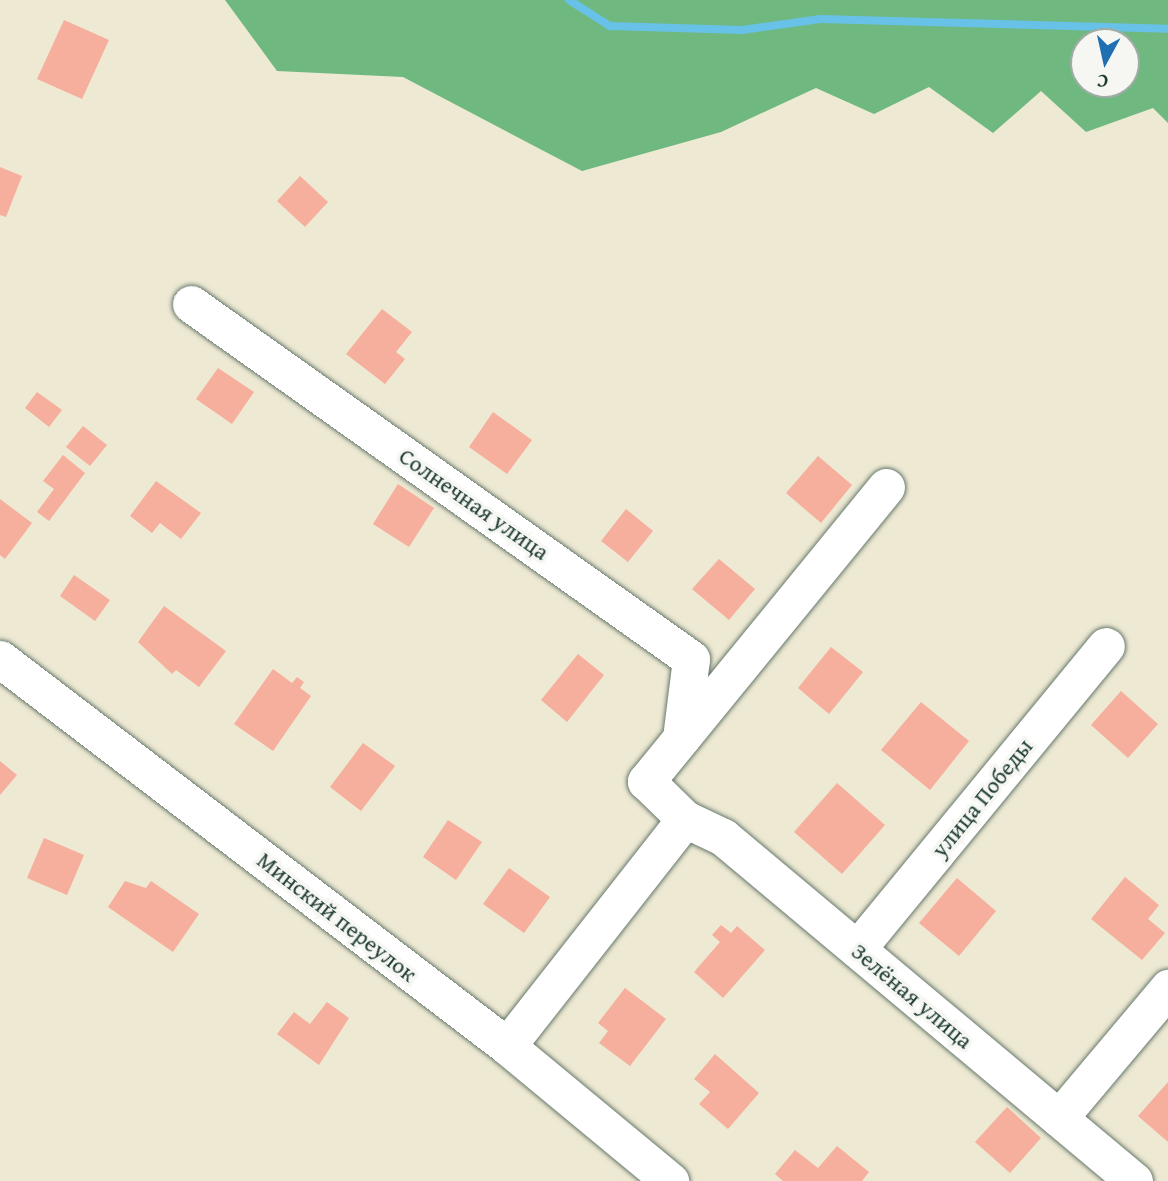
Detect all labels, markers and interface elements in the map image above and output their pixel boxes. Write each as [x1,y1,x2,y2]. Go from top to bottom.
north arrow [1070,28,1140,98]
text: С [1095,67,1110,96]
street label: Солнечная улица [394,442,554,566]
street label: улица Победы [926,733,1038,863]
street label: Минский переулок [252,846,422,988]
street label: Зелёная улица [846,937,978,1055]

